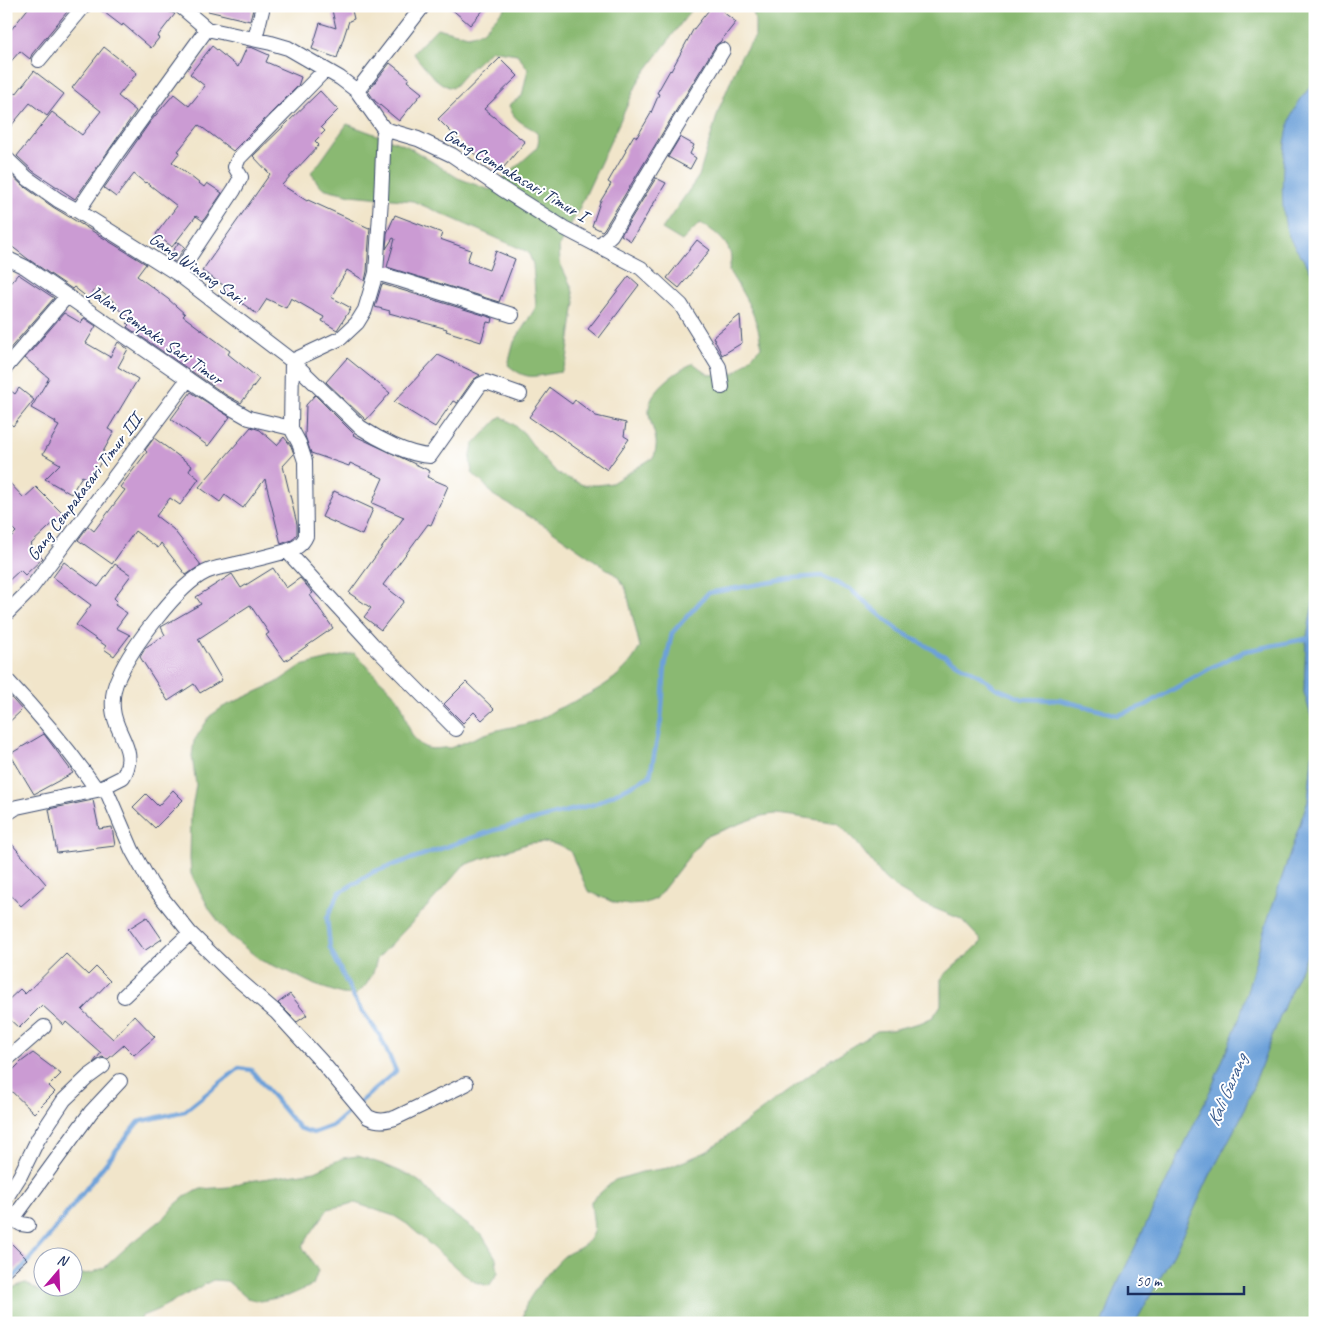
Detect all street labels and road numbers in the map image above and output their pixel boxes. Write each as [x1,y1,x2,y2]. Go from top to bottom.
street label: Gang Cempakasari Timur I [440,123,595,229]
street label: Gang Winong Sari [145,227,251,310]
street label: Jalan Cempaka Sari Timur [84,280,228,390]
street label: Gang Cempakasari Timur III [22,406,149,565]

